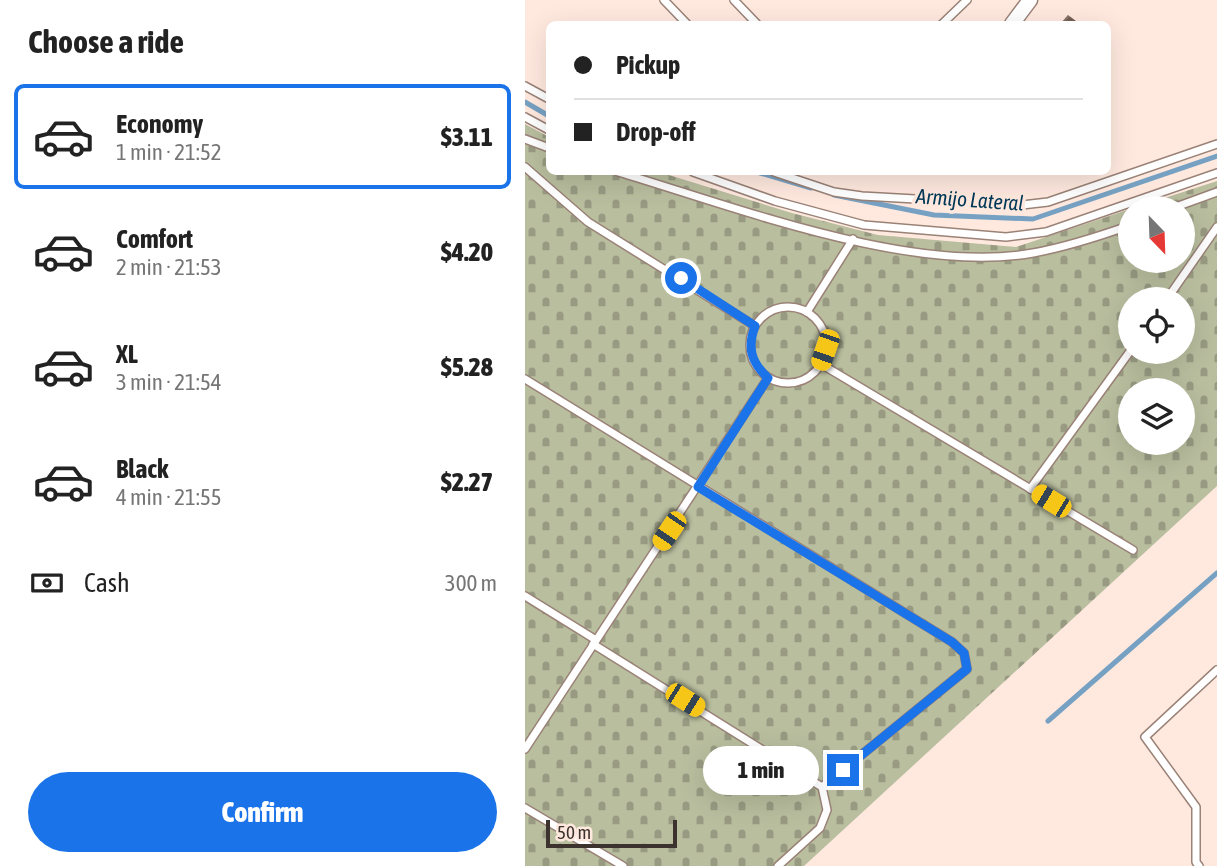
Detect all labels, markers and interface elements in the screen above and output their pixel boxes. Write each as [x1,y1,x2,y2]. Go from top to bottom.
text: Choose a ride [28,23,184,60]
text: Pickup [616,50,680,80]
icon: car [32,105,95,168]
text: Economy [116,109,203,139]
text: Drop-off [616,117,696,147]
text: $3.11 [441,122,493,152]
text: 1 min · 21:52 [116,139,222,165]
water label: Armijo Lateral [914,183,1025,215]
north arrow [1118,196,1195,273]
map controls [1118,196,1195,455]
icon: car [32,220,95,283]
text: Comfort [116,224,193,254]
text: $4.20 [441,237,493,267]
text: 2 min · 21:53 [116,254,222,280]
route start [665,262,697,294]
button: locate [1118,287,1195,364]
car [809,327,842,373]
icon: car [32,335,95,398]
text: XL [116,339,138,369]
text: $5.28 [441,352,493,382]
text: 3 min · 21:54 [116,369,222,395]
button: layers [1118,378,1195,455]
icon: car [32,450,95,513]
text: Black [116,454,168,484]
text: $2.27 [441,467,493,497]
car [1028,481,1075,521]
text: 4 min · 21:55 [116,484,222,510]
car [649,508,690,554]
icon: cash [28,564,66,602]
text: Cash [84,568,130,598]
text: 300 m [445,570,497,596]
car [662,680,709,720]
callout: 1 min [703,746,819,794]
route end [827,754,859,786]
text: 1 min [738,757,784,783]
button: Confirm [28,772,497,852]
scale bar [546,817,677,849]
text: 50 m [557,821,591,843]

